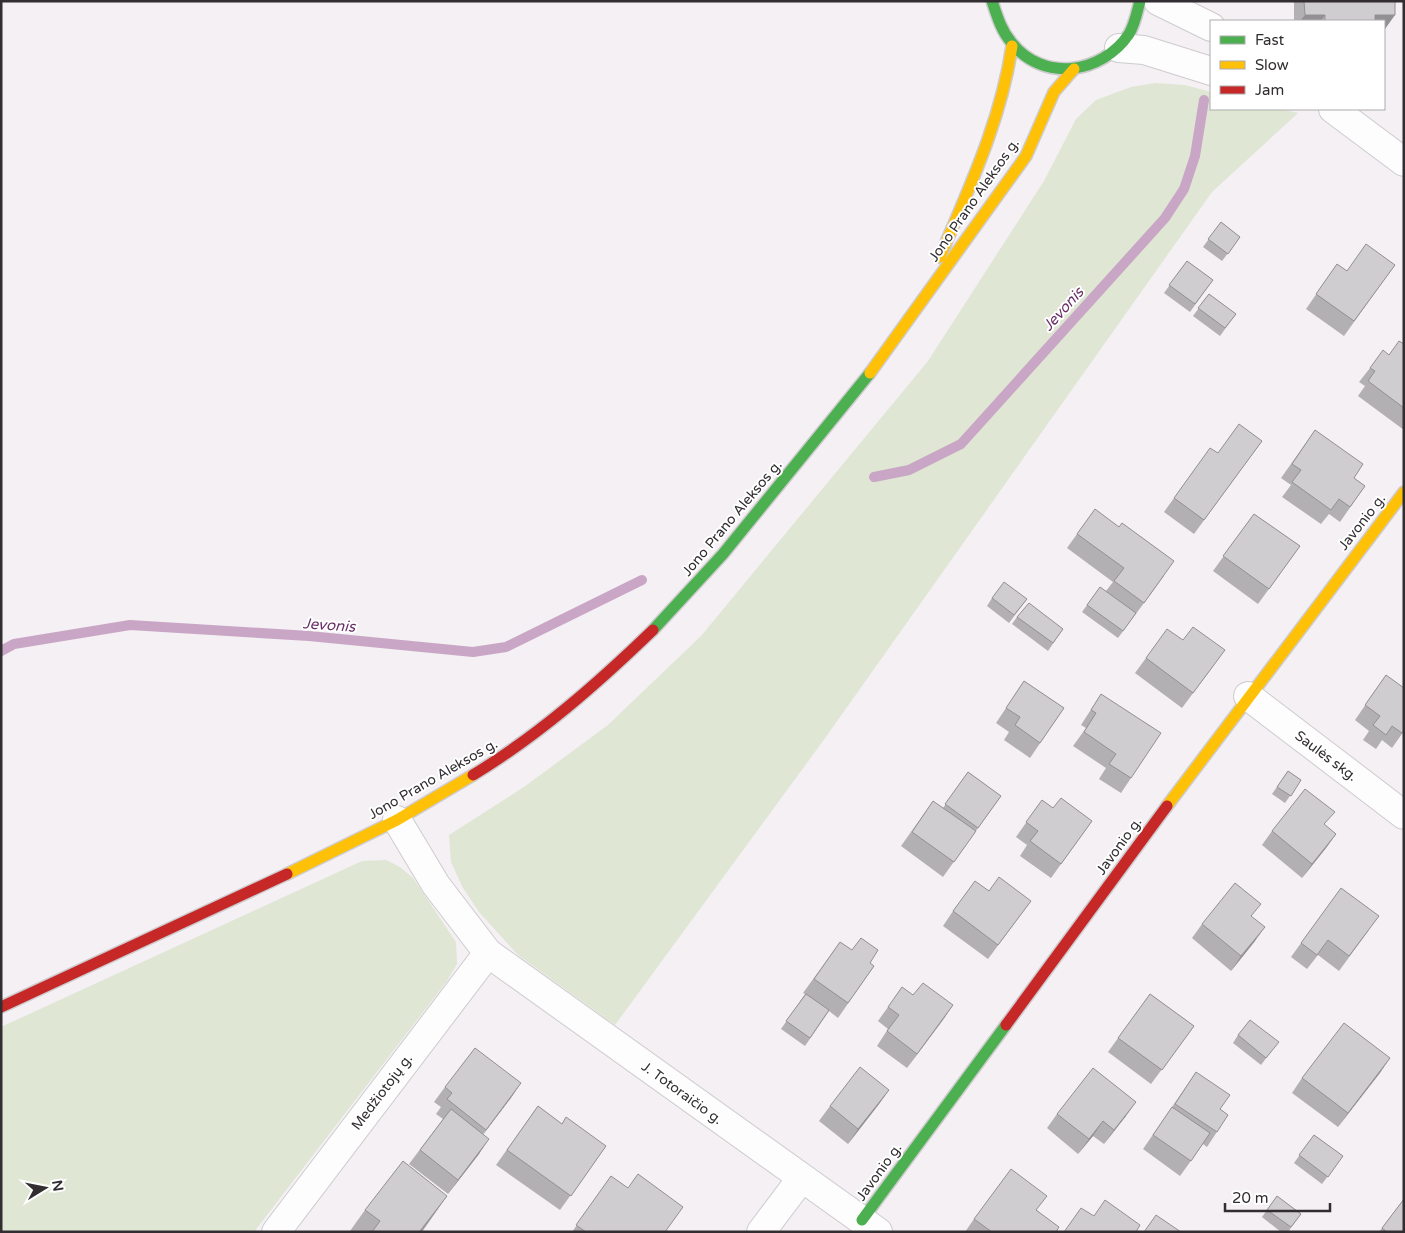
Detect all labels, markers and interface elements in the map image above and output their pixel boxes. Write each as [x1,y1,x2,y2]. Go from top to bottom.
legend [1210,20,1385,110]
text: Fast [1255,31,1285,49]
text: Slow [1255,56,1289,74]
text: Jam [1255,81,1284,99]
street label: Jono Prano Aleksos g. [925,135,1023,265]
water label: Jevonis [1039,282,1088,335]
street label: Jono Prano Aleksos g. [678,456,786,580]
street label: Javonio g. [1335,490,1389,554]
water label: Jevonis [302,614,358,636]
street label: Saulės skg. [1292,727,1360,785]
street label: Jono Prano Aleksos g. [365,735,501,823]
street label: Javonio g. [1093,814,1145,878]
street label: Medžiotojų g. [348,1051,416,1133]
street label: J. Totoraičio g. [638,1058,726,1128]
street label: Javonio g. [853,1140,905,1204]
north arrow [20,1163,70,1213]
text: N [48,1179,67,1193]
scale bar [1225,1180,1330,1212]
text: 20 m [1232,1189,1269,1207]

